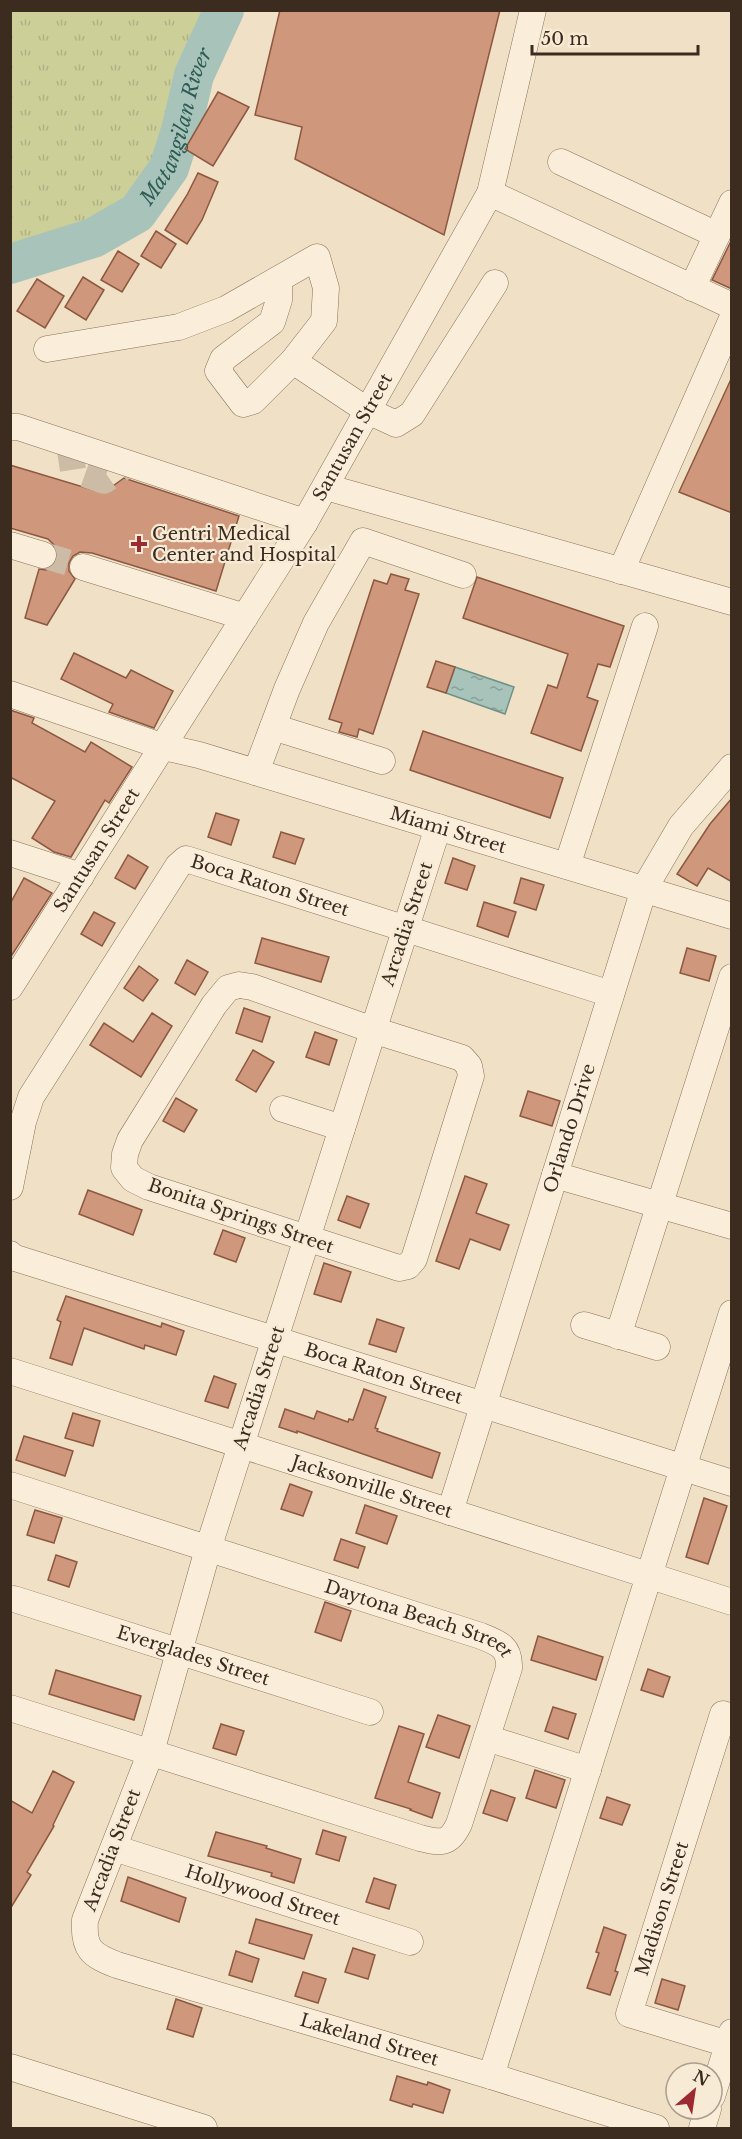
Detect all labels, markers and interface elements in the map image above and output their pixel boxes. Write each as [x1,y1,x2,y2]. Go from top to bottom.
scale bar [532,18,698,56]
text: 50 m [541,28,589,50]
water label: Matangilan River [134,43,217,210]
street label: Santusan Street [308,369,397,505]
place label: Gentri Medical Center and Hospital [152,523,336,566]
marker: Gentri Medical Center and Hospital [130,535,148,553]
street label: Santusan Street [49,784,144,916]
street label: Miami Street [387,802,509,858]
street label: Boca Raton Street [188,850,352,921]
street label: Arcadia Street [376,859,437,990]
street label: Orlando Drive [539,1061,600,1196]
street label: Bonita Springs Street [145,1174,337,1258]
street label: Arcadia Street [228,1323,289,1454]
street label: Boca Raton Street [302,1338,466,1409]
street label: Jacksonville Street [287,1450,455,1523]
street label: Daytona Beach Street [322,1576,518,1661]
street label: Everglades Street [114,1621,272,1690]
street label: Arcadia Street [78,1786,146,1915]
street label: Madison Street [631,1838,693,1978]
street label: Hollywood Street [183,1860,343,1930]
street label: Lakeland Street [297,2009,441,2071]
north arrow [664,2061,724,2121]
text: N [690,2065,713,2090]

